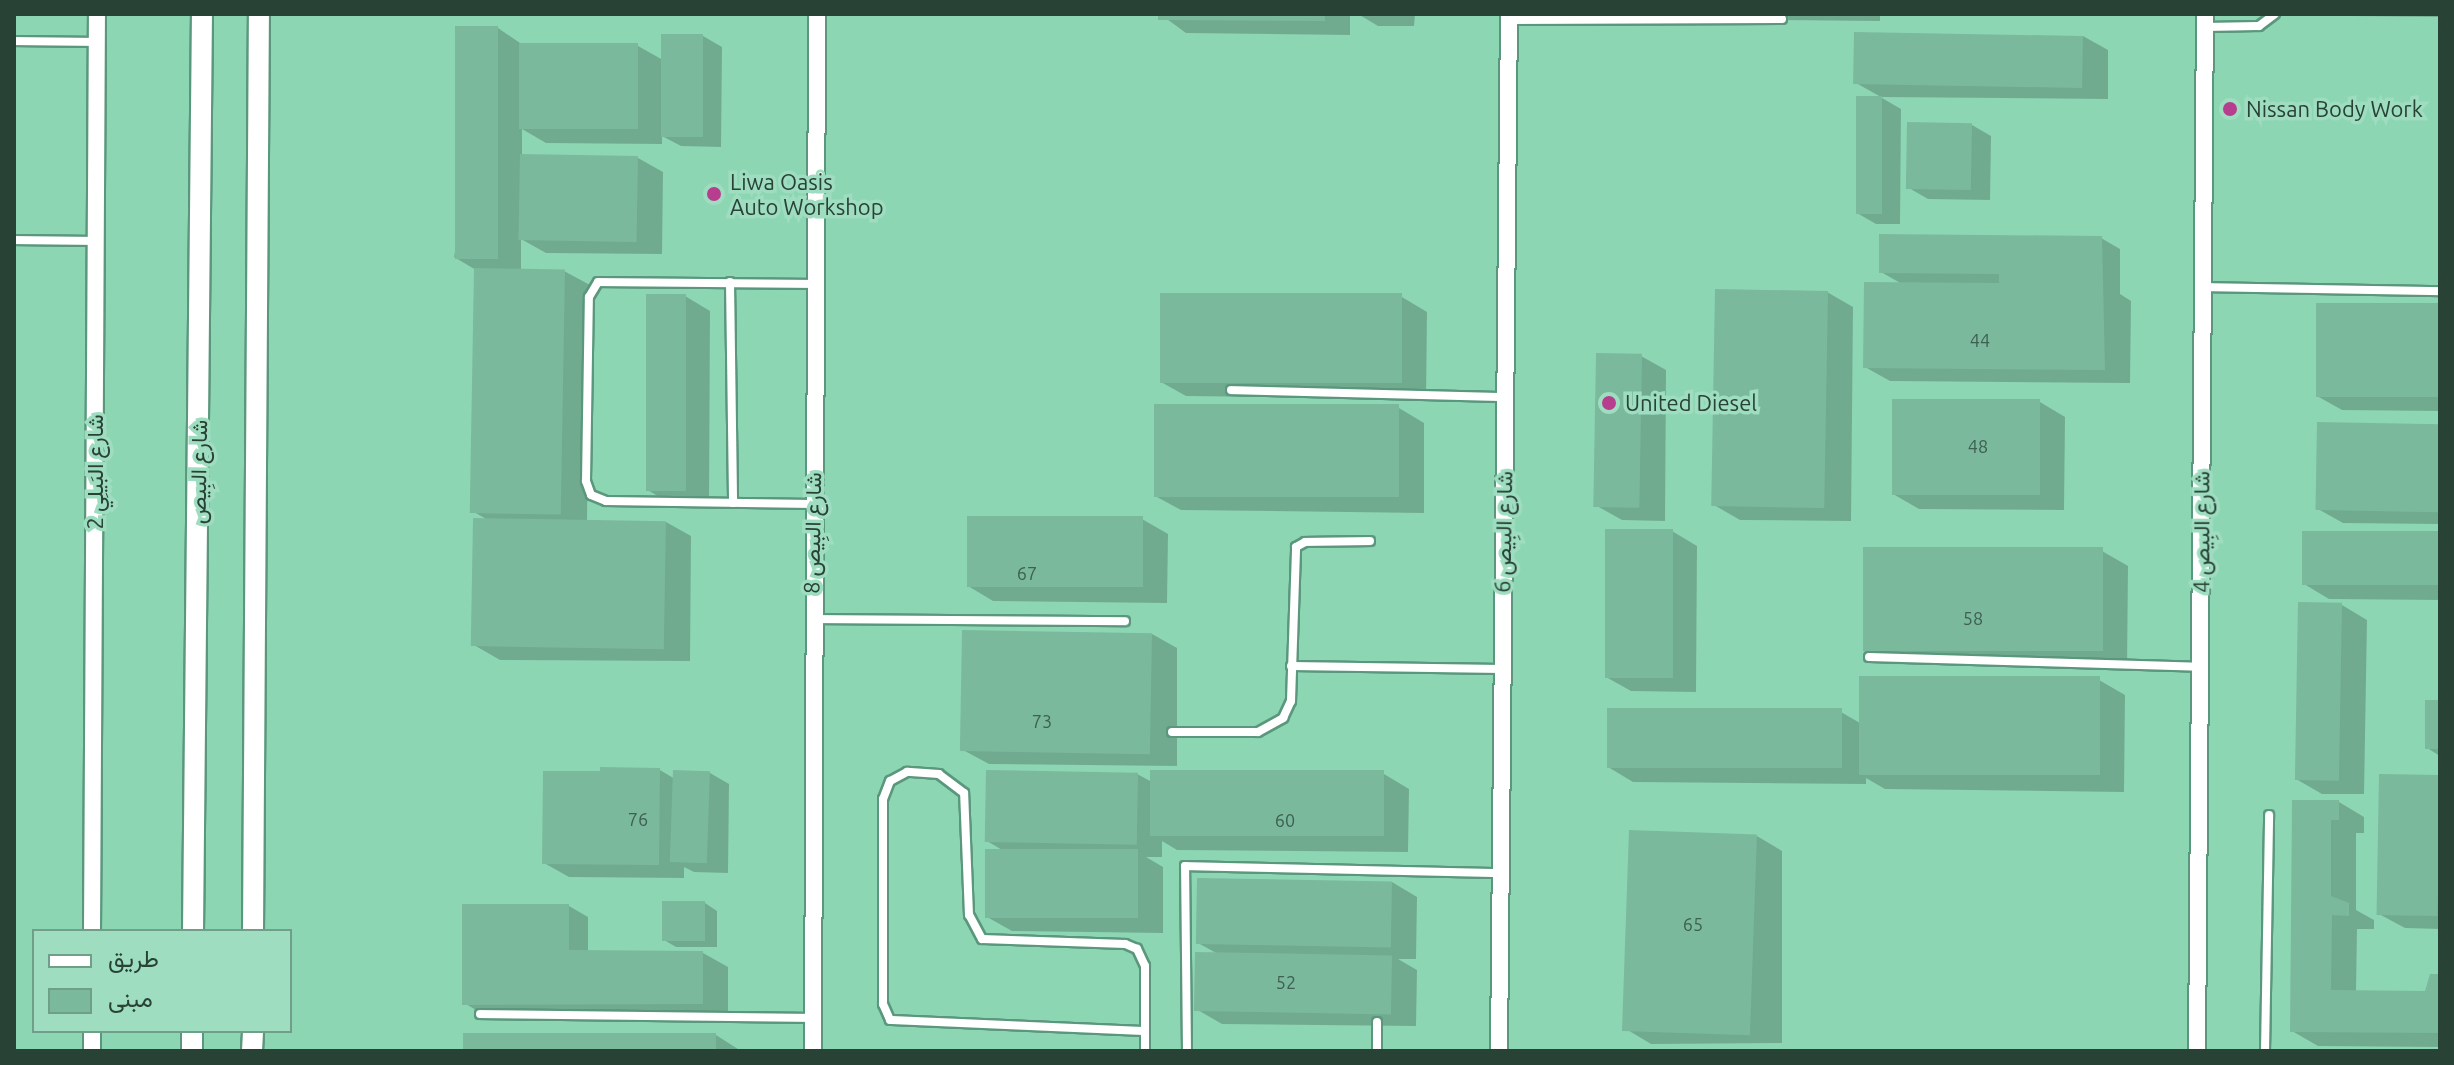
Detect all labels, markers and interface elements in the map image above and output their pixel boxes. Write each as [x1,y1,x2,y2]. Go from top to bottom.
place label: Nissan Body Work [2246,96,2423,122]
marker: Nissan Body Work [2221,100,2239,118]
place label: Liwa Oasis Auto Workshop [730,168,884,220]
marker: Liwa Oasis Auto Workshop [705,185,723,203]
house number: 44 [1970,329,1990,351]
place label: United Diesel [1625,390,1757,416]
marker: United Diesel [1600,394,1618,412]
street label: شارع البَيلِي 2 [82,414,108,530]
street label: شارع البِيص [184,420,212,524]
house number: 48 [1968,435,1988,457]
street label: شارع البِيص 6 [1489,471,1517,593]
street label: شارع البِيص 4 [2188,471,2214,593]
street label: شارع البِيص 8 [798,472,826,594]
house number: 67 [1017,562,1037,584]
house number: 58 [1963,607,1983,629]
house number: 73 [1032,710,1052,732]
house number: 76 [628,808,648,830]
house number: 60 [1275,809,1295,831]
house number: 65 [1683,913,1703,935]
legend [32,929,292,1033]
text: طريق [108,945,159,972]
house number: 52 [1276,971,1296,993]
text: مبنى [108,985,153,1012]

